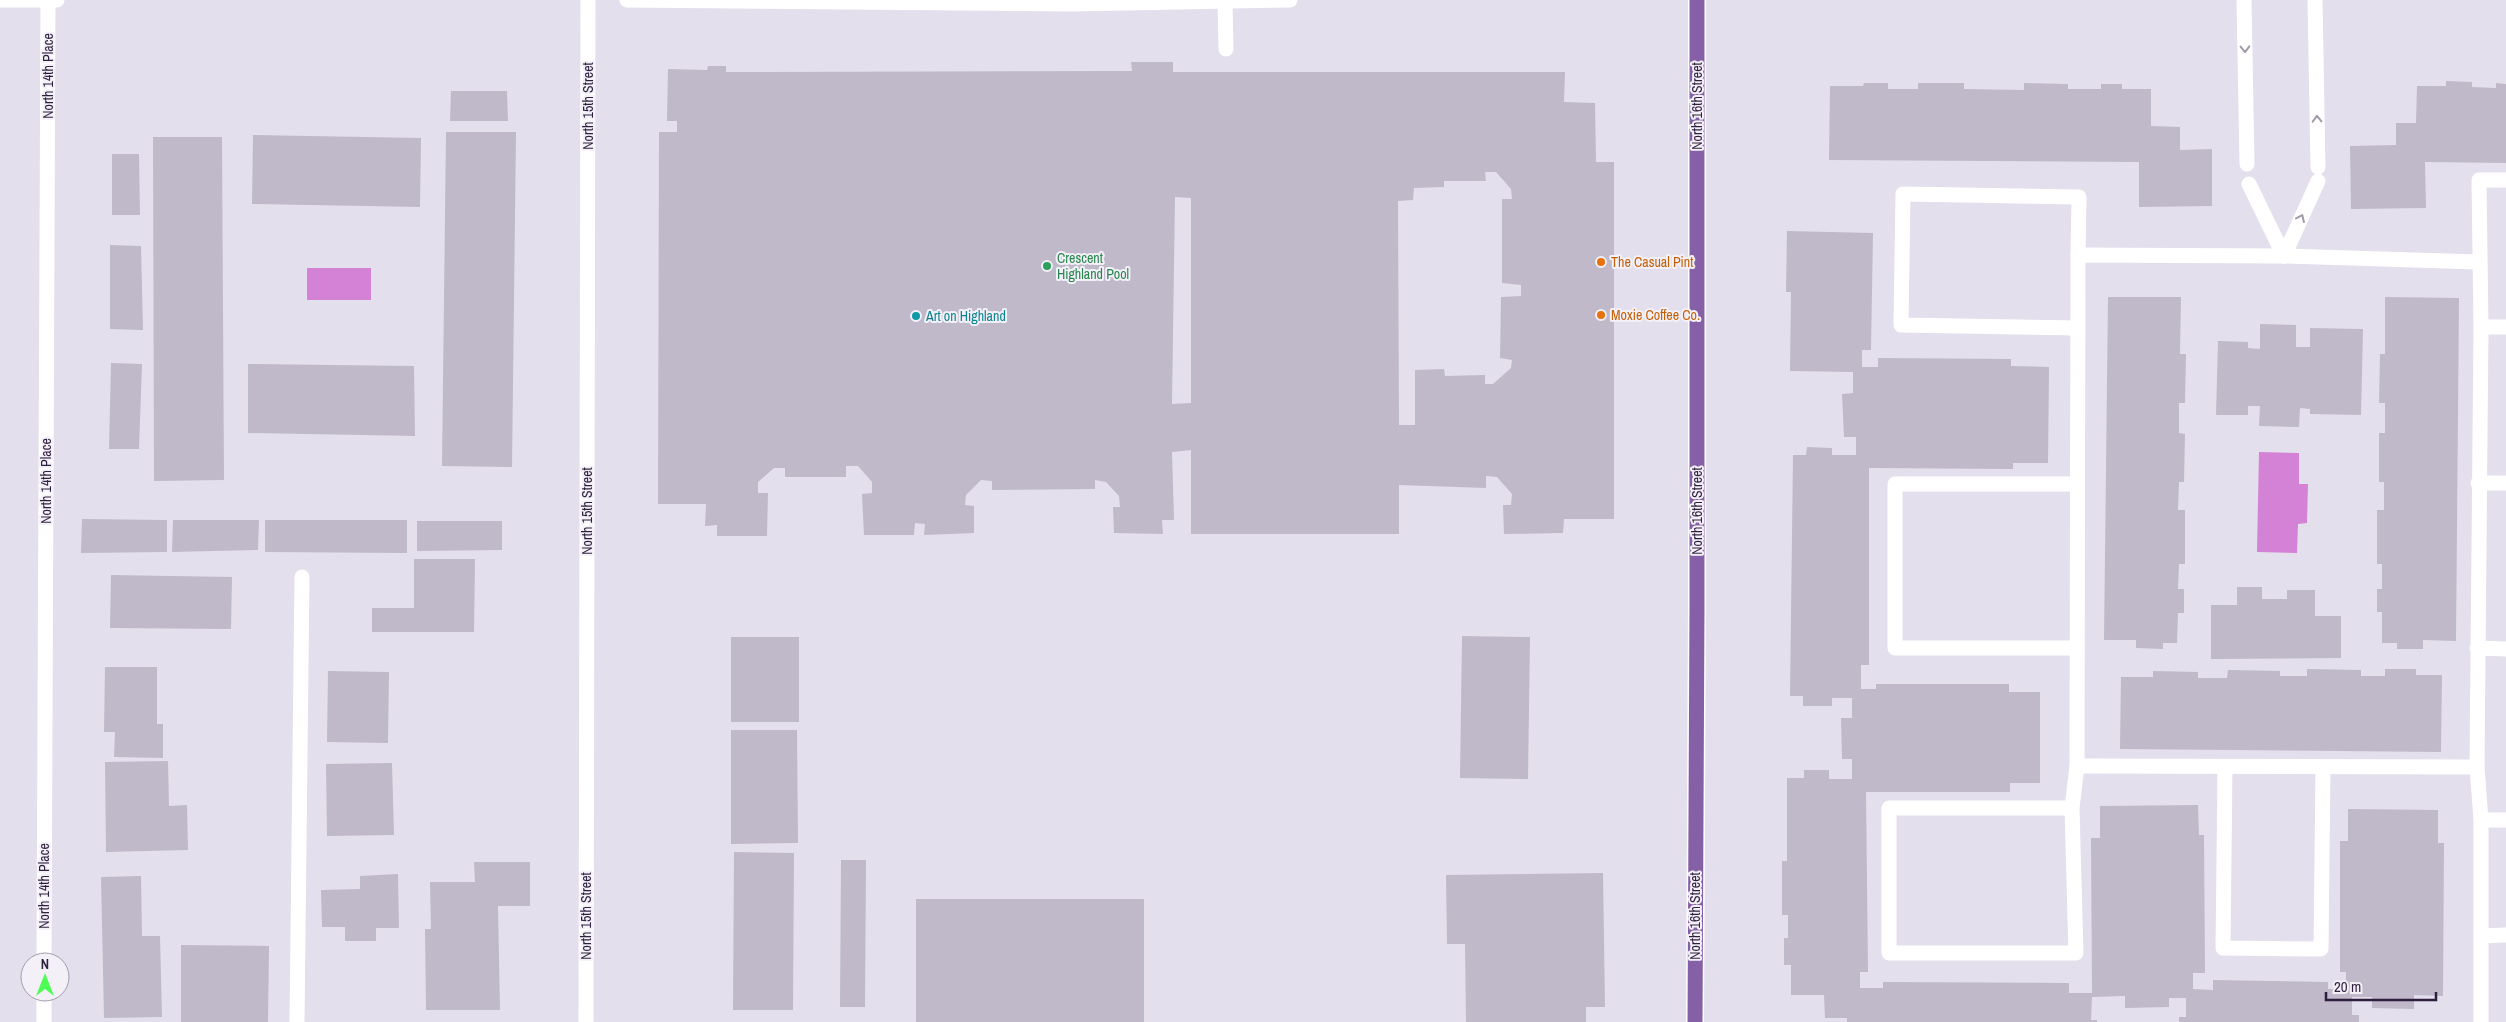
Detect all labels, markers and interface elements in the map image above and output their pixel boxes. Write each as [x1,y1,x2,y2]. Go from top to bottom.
street label: North 14th Place [39,33,57,119]
one-way arrow [2240,45,2250,53]
street label: North 15th Street [579,62,597,150]
street label: North 16th Street [1688,62,1706,150]
one-way arrow [2312,114,2322,122]
one-way arrow [2294,215,2304,224]
place label: Crescent Highland Pool [1057,249,1129,283]
place label: The Casual Pint [1611,253,1693,271]
marker: The Casual Pint [1595,256,1607,268]
marker: Crescent Highland Pool [1041,260,1053,272]
place label: Moxie Coffee Co. [1611,306,1700,324]
place label: Art on Highland [925,307,1006,325]
marker: Moxie Coffee Co. [1595,309,1607,321]
marker: Art on Highland [910,310,922,322]
street label: North 14th Place [37,438,55,524]
street label: North 15th Street [578,467,596,555]
street label: North 16th Street [1688,467,1706,555]
street label: North 14th Place [35,843,53,929]
street label: North 15th Street [577,872,595,960]
street label: North 16th Street [1686,872,1704,960]
north arrow [20,952,70,1002]
text: N [41,955,49,973]
scale bar [2326,970,2436,1002]
text: 20 m [2334,976,2361,997]

